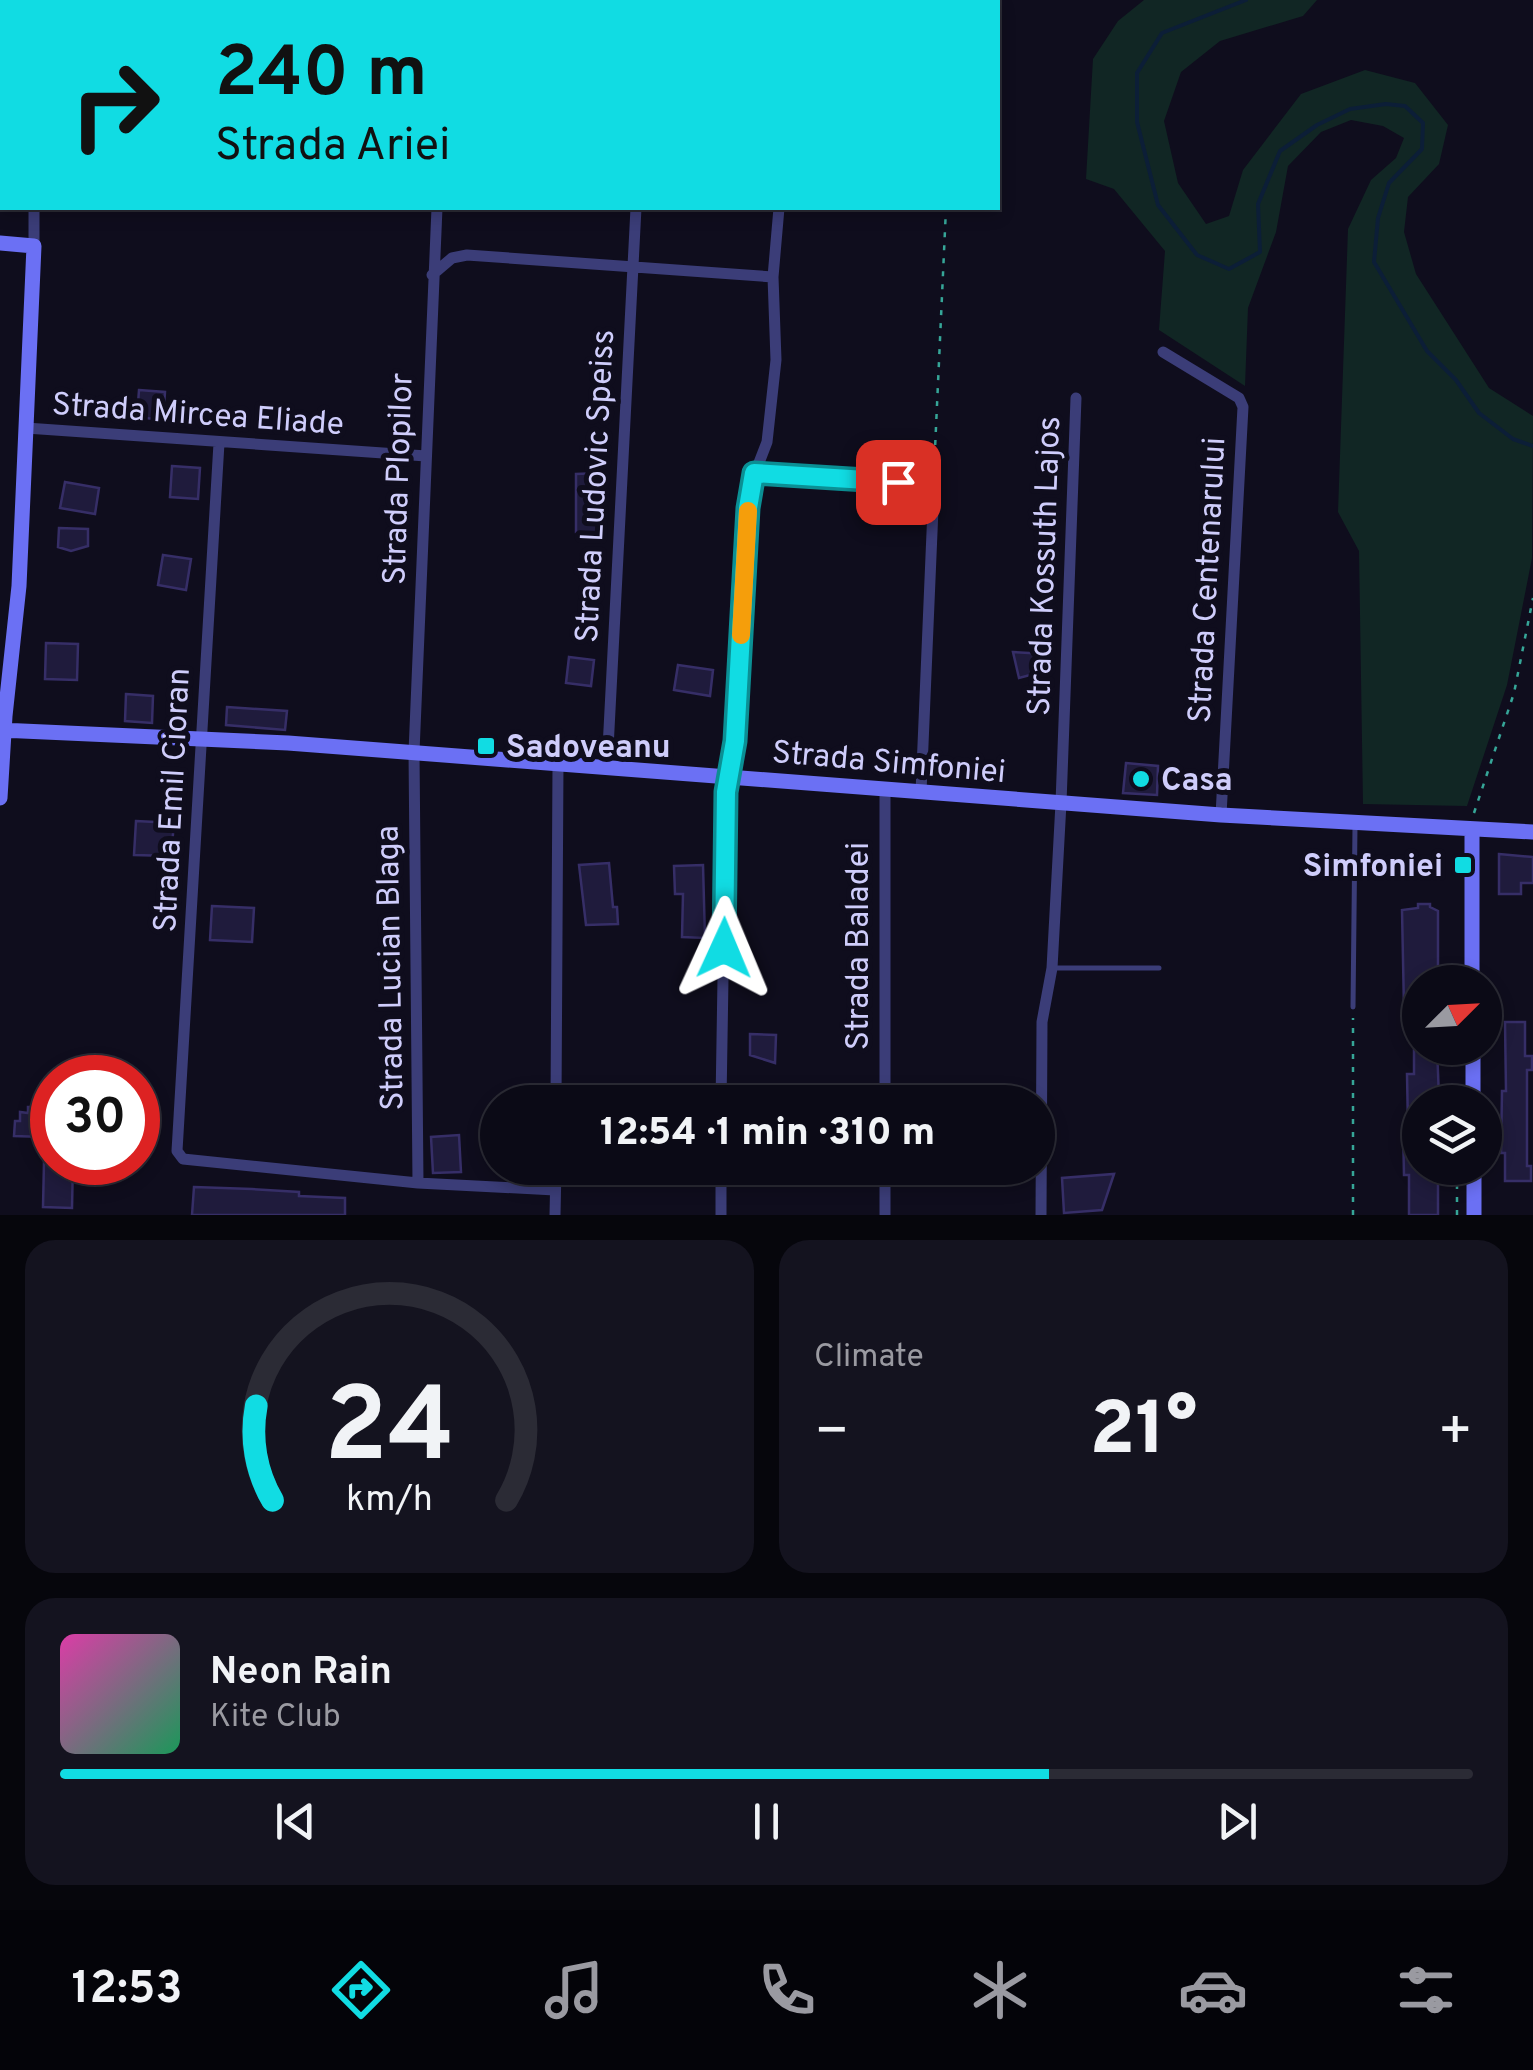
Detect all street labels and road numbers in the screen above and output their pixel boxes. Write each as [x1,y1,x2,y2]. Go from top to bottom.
street label: Strada Ludovic Speiss [569,328,625,644]
street label: Strada Plopilor [376,372,424,586]
street label: Strada Mircea Eliade [51,386,345,446]
street label: Strada Kossuth Lajos [1021,415,1071,717]
street label: Strada Centenarului [1182,436,1236,724]
street label: Strada Emil Cioran [147,667,201,933]
street label: Strada Simfoniei [770,734,1007,794]
street label: Strada Lucian Blaga [370,825,414,1111]
street label: Strada Baladei [840,842,880,1050]

